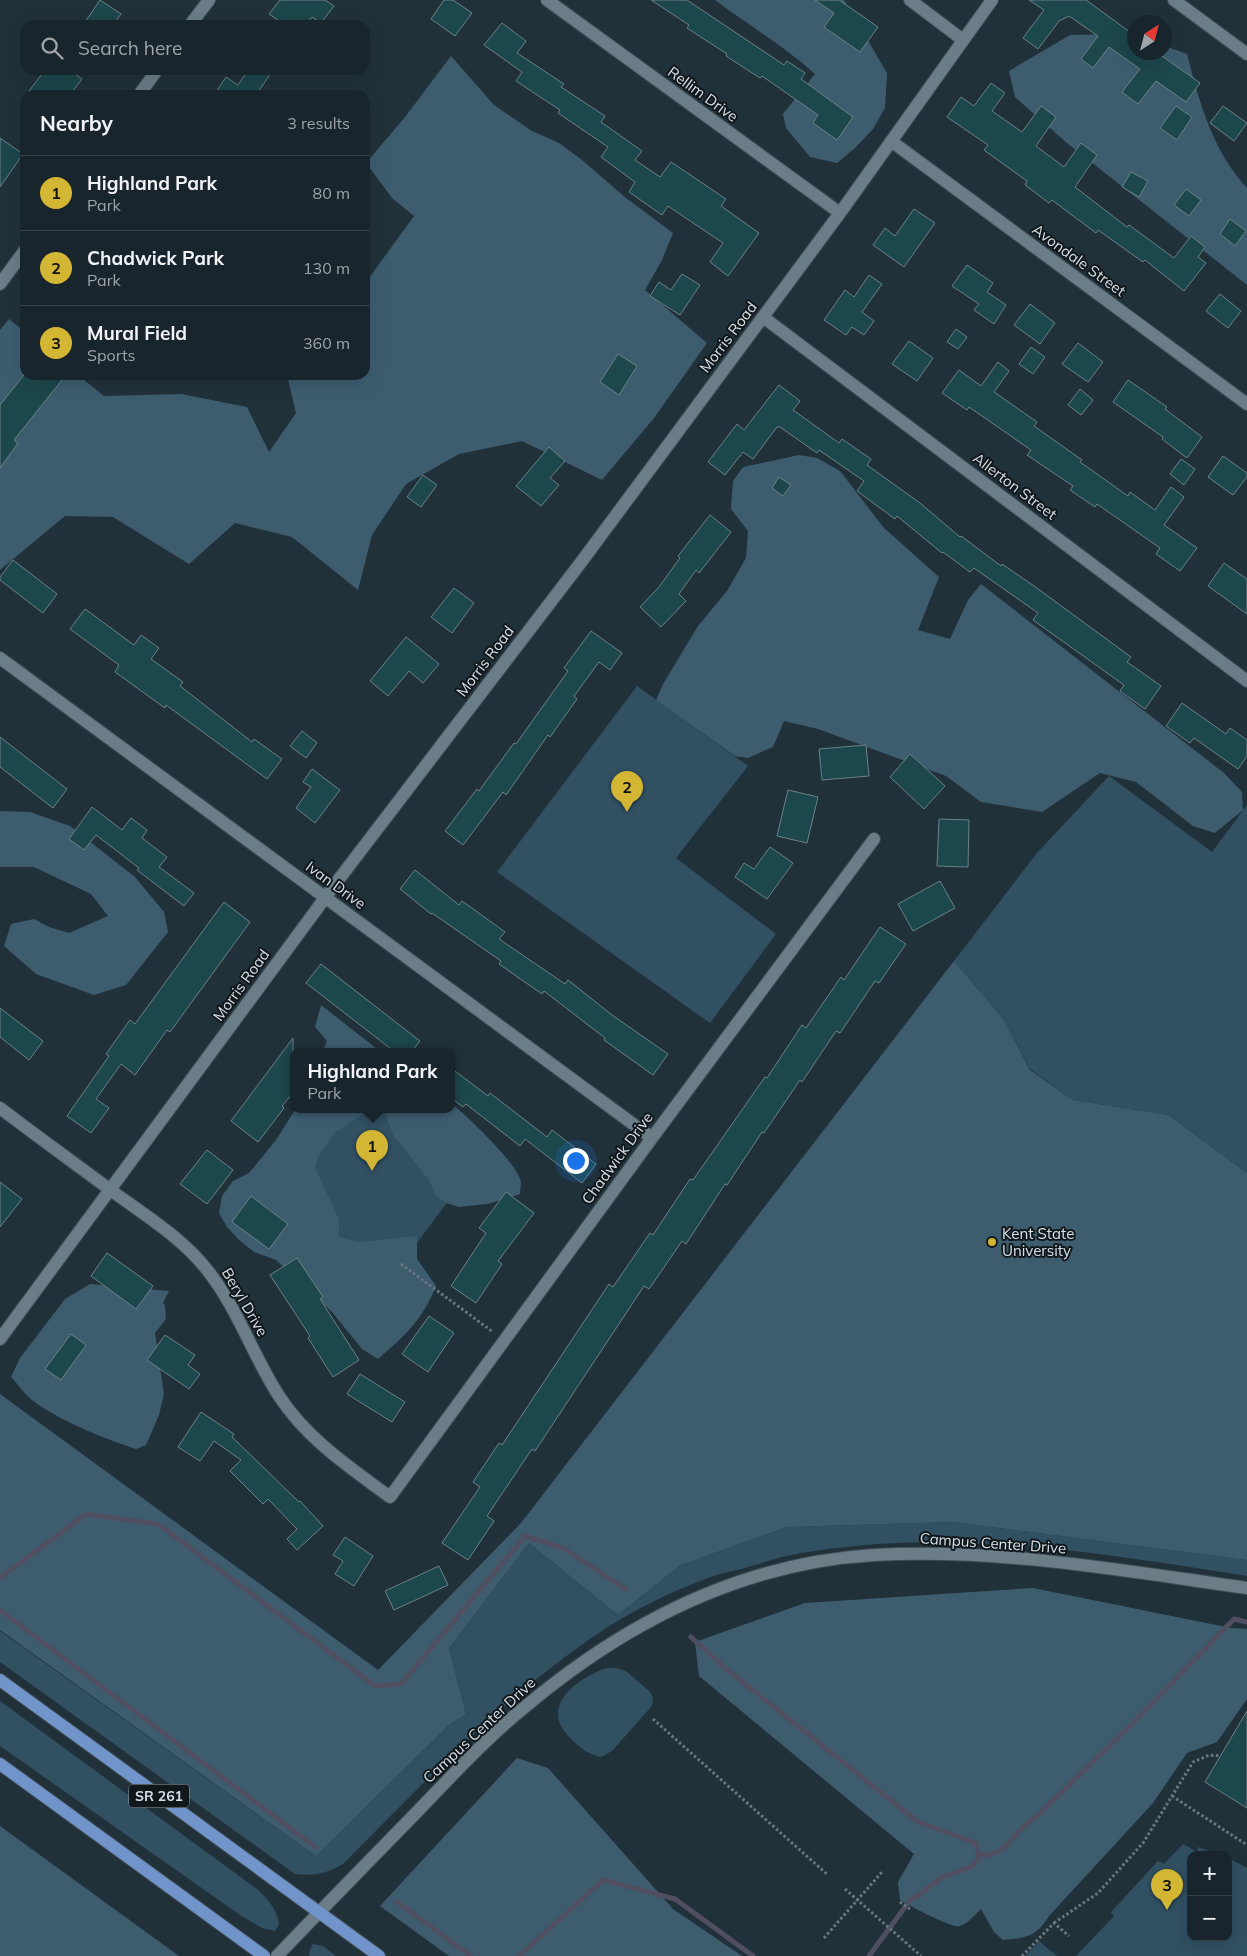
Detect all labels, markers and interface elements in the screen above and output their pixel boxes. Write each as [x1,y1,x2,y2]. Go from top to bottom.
north arrow [1127,15,1172,60]
search box [20,20,370,75]
icon: search [38,34,66,62]
text: Search here [78,36,182,60]
street label: Rellim Drive [664,62,742,126]
text: Nearby [40,110,113,136]
text: 3 results [287,113,350,133]
text: Highland Park [87,171,217,195]
text: 1 [51,183,61,203]
text: 80 m [313,183,350,203]
text: Park [87,195,121,215]
street label: Avondale Street [1029,220,1129,300]
text: Chadwick Park [87,246,224,270]
text: 2 [51,258,61,278]
text: 130 m [303,258,350,278]
text: Park [87,270,121,290]
street label: Morris Road [695,298,761,376]
text: Mural Field [87,321,187,345]
text: 3 [51,333,61,353]
text: 360 m [303,333,350,353]
text: Sports [87,345,135,365]
street label: Allerton Street [969,448,1061,524]
street label: Morris Road [452,622,518,700]
pin: 2 [611,771,643,812]
street label: Ivan Drive [302,857,370,913]
street label: Morris Road [209,945,273,1025]
popup [290,1048,455,1113]
text: Highland Park [307,1059,438,1083]
text: Park [307,1083,341,1103]
street label: Chadwick Drive [577,1108,657,1208]
pin: 1 [356,1130,388,1171]
your location [563,1148,589,1174]
place label: Kent State University [1002,1224,1074,1260]
marker: Kent State University [986,1236,998,1248]
street label: Beryl Drive [218,1264,272,1340]
street label: Campus Center Drive [919,1528,1067,1558]
street label: Campus Center Drive [419,1673,539,1787]
road number: SR 261 [129,1784,189,1808]
map controls [1187,1851,1232,1941]
button: + [1187,1851,1232,1896]
pin: 3 [1151,1869,1183,1910]
button: − [1187,1896,1232,1941]

